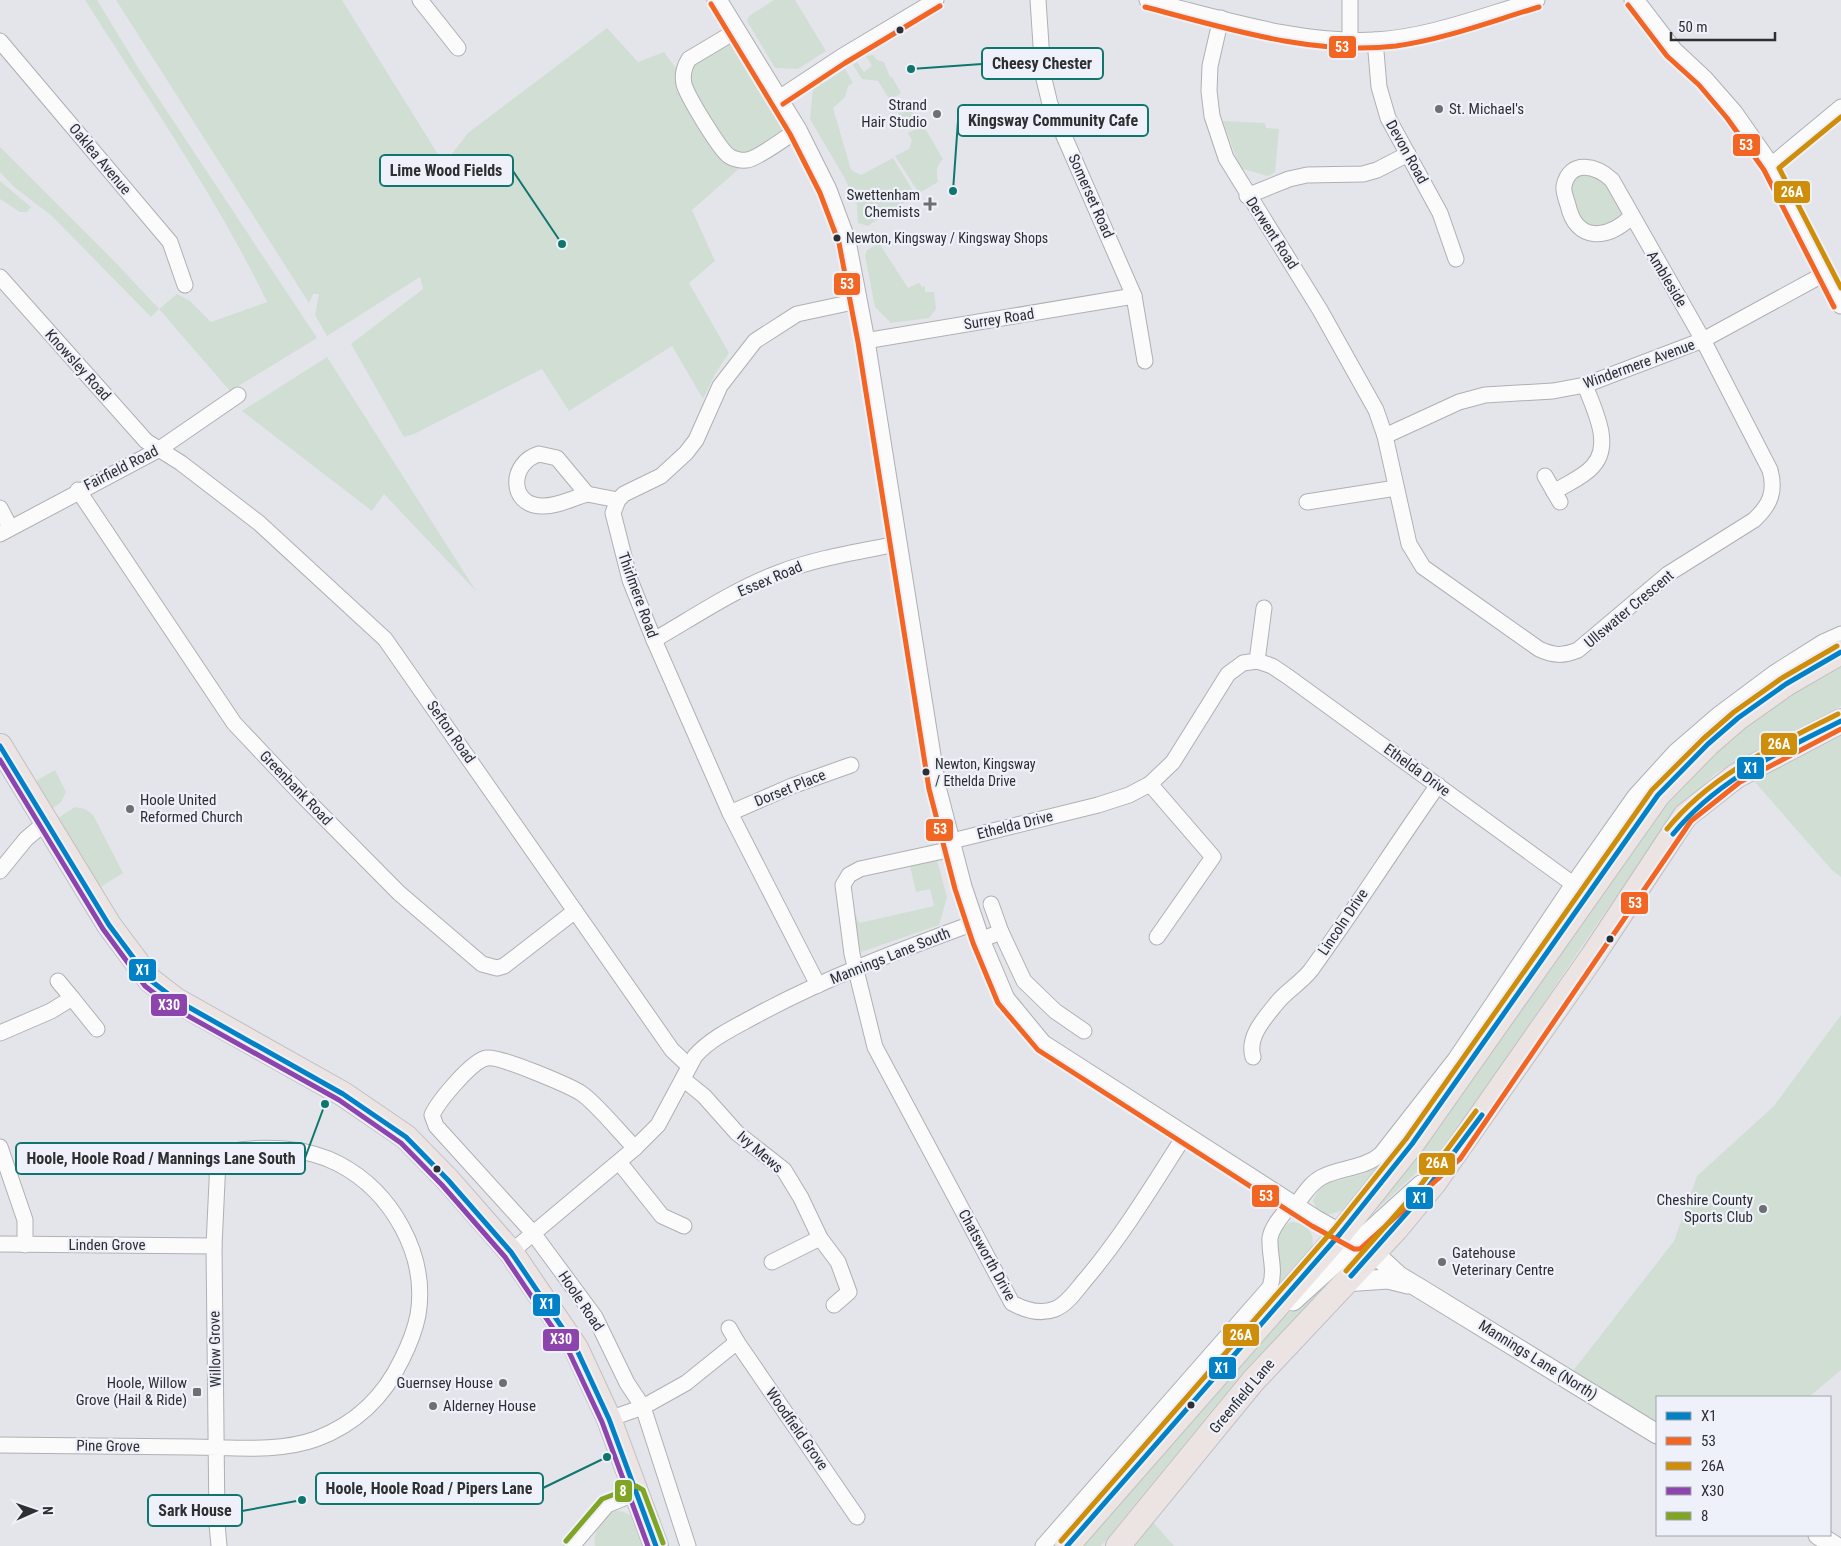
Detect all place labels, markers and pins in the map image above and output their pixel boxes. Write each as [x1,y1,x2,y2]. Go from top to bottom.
unlabelled marker [895,25,905,35]
callout: Cheesy Chester [982,48,1103,79]
place label: Strand Hair Studio [861,96,927,131]
place label: St. Michael's [1449,100,1524,118]
marker: St. Michael's [1433,103,1445,115]
callout: Kingsway Community Cafe [958,105,1148,136]
marker: Strand Hair Studio [931,108,943,120]
callout: Lime Wood Fields [380,155,513,186]
place label: Swettenham Chemists [847,186,920,221]
marker: Swettenham Chemists [924,198,936,210]
place label: Newton, Kingsway / Kingsway Shops [846,230,1048,246]
marker: Newton, Kingsway / Kingsway Shops [832,233,842,243]
place label: Newton, Kingsway / Ethelda Drive [935,756,1036,789]
marker: Newton, Kingsway / Ethelda Drive [921,767,931,777]
place label: Hoole United Reformed Church [140,791,243,826]
marker: Hoole United Reformed Church [124,803,136,815]
unlabelled marker [1605,934,1615,944]
callout: Hoole, Hoole Road / Mannings Lane South [16,1143,305,1174]
unlabelled marker [432,1164,442,1174]
place label: Cheshire County Sports Club [1657,1191,1753,1226]
marker: Cheshire County Sports Club [1757,1203,1769,1215]
place label: Gatehouse Veterinary Centre [1452,1244,1554,1279]
marker: Gatehouse Veterinary Centre [1436,1256,1448,1268]
place label: Hoole, Willow Grove (Hail & Ride) [76,1374,187,1409]
place label: Guernsey House [397,1374,493,1392]
marker: Guernsey House [497,1377,509,1389]
marker: Hoole, Willow Grove (Hail & Ride) [191,1386,203,1398]
place label: Alderney House [443,1397,536,1415]
marker: Alderney House [427,1400,439,1412]
unlabelled marker [1186,1400,1196,1410]
callout: Hoole, Hoole Road / Pipers Lane [316,1473,543,1504]
callout: Sark House [148,1495,242,1526]

